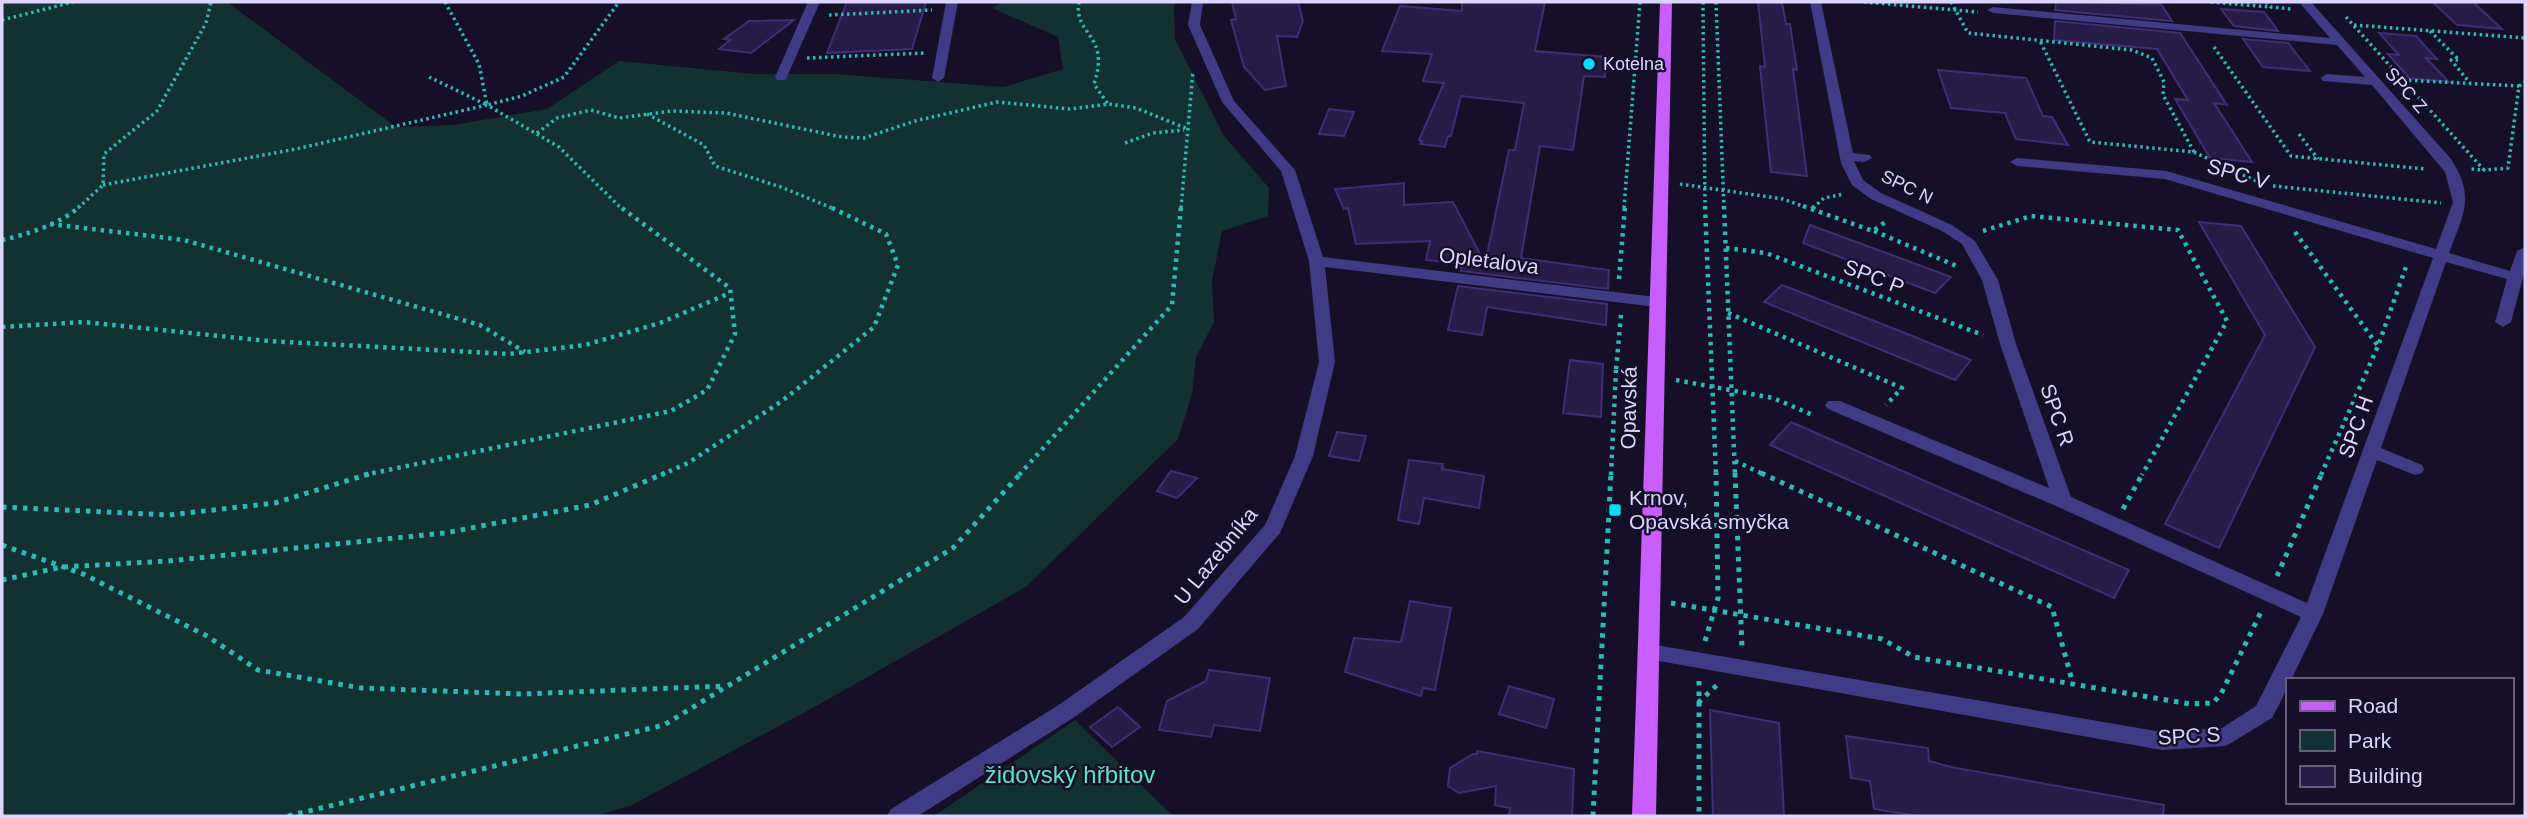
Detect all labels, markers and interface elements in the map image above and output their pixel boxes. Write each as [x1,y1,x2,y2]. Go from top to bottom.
place label: Kotelna [1603,54,1665,74]
marker: Kotelna [1581,56,1597,72]
street label: SPC Z [2381,63,2431,117]
street label: SPC V [2205,154,2272,193]
street label: SPC N [1878,166,1936,208]
street label: Opletalova [1438,243,1541,278]
street label: SPC P [1841,255,1908,299]
street label: Opavská [1616,366,1641,450]
street label: SPC R [2036,381,2079,449]
street label: SPC H [2334,393,2377,461]
place label: Krnov, Opavská smyčka [1629,486,1789,533]
street label: U Lazebníka [1170,502,1262,609]
marker: Krnov, Opavská smyčka [1607,502,1623,518]
legend [2286,678,2513,804]
text: Road [2348,694,2398,717]
street label: SPC S [2157,722,2221,749]
text: Park [2348,729,2392,752]
park label: židovský hřbitov [985,761,1155,788]
text: Building [2348,764,2423,787]

